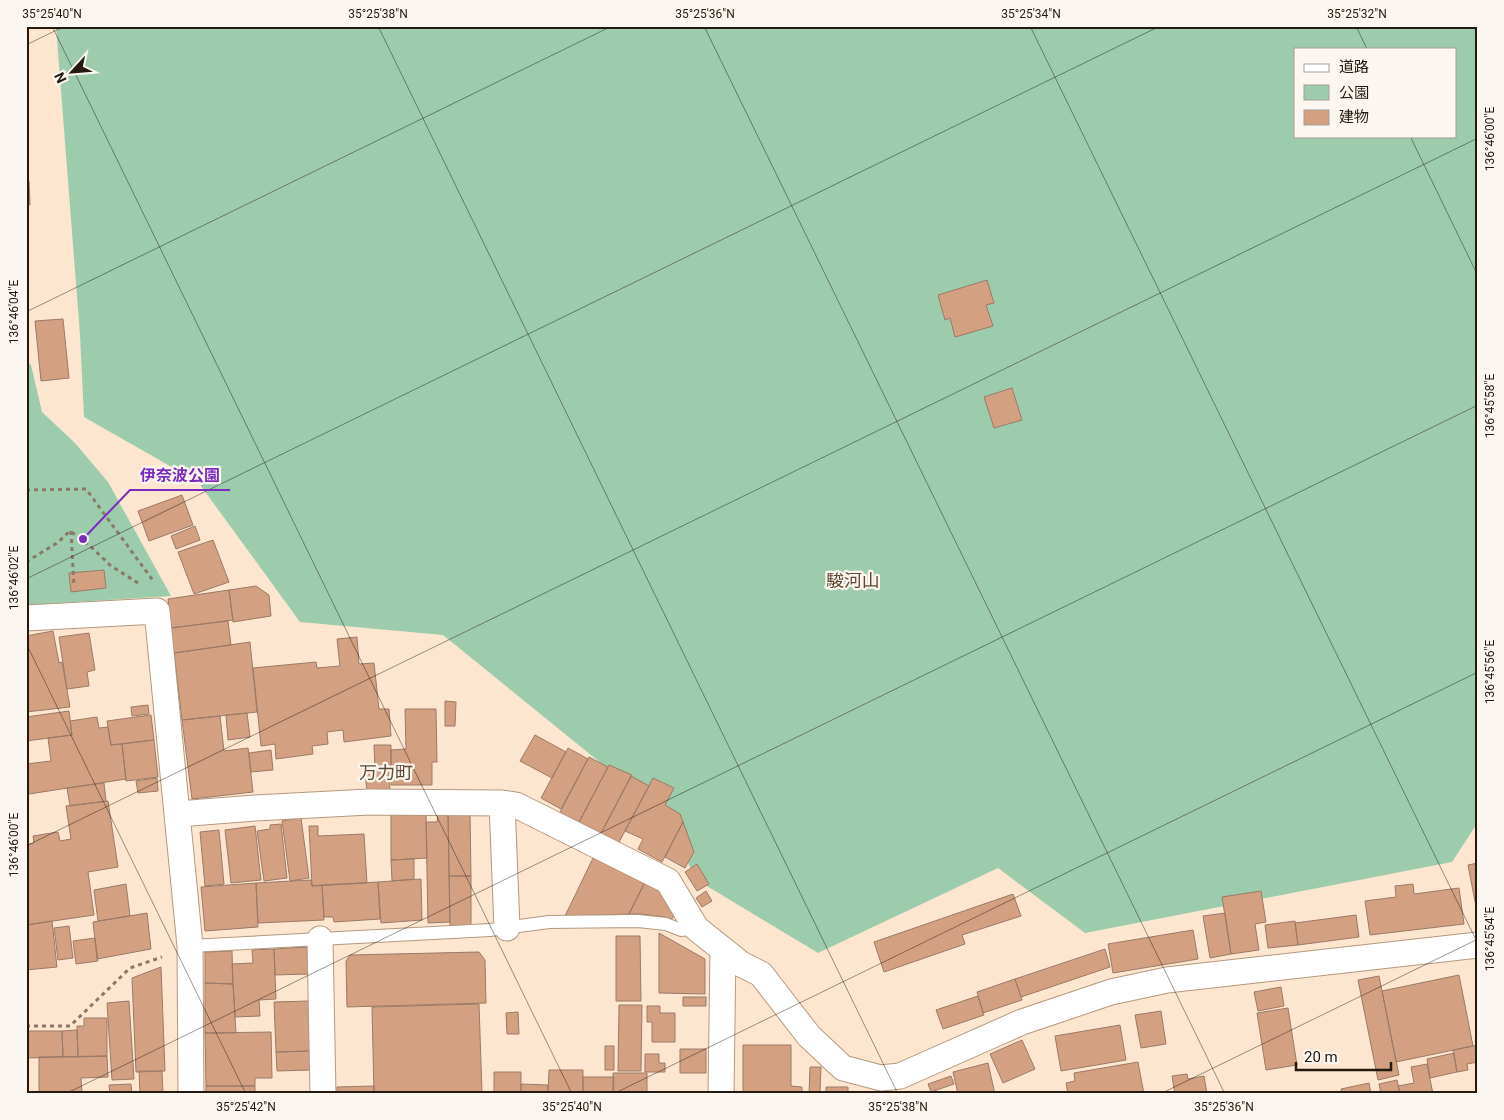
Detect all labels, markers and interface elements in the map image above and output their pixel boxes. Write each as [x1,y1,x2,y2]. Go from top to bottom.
text: 35°25'40"N [22,7,82,21]
text: 35°25'38"N [348,7,408,21]
text: 35°25'36"N [675,7,735,21]
text: 35°25'34"N [1001,7,1061,21]
text: 35°25'32"N [1327,7,1387,21]
north arrow [48,48,98,98]
legend [1294,48,1456,138]
text: 道路 [1339,58,1369,76]
text: N [51,70,70,86]
text: 公園 [1339,84,1369,102]
text: 136°46'00"E [1483,107,1497,171]
text: 建物 [1339,108,1369,126]
text: 136°46'04"E [7,280,21,344]
text: 136°45'58"E [1483,374,1497,438]
callout: 伊奈波公園 [130,459,230,490]
text: 伊奈波公園 [139,466,220,485]
text: 136°46'02"E [7,546,21,610]
district label: 駿河山 [826,570,880,591]
text: 136°45'56"E [1483,640,1497,704]
district label: 万力町 [359,762,413,783]
text: 136°46'00"E [7,813,21,877]
text: 136°45'54"E [1483,907,1497,971]
scale bar [1296,1040,1392,1072]
text: 20 m [1304,1048,1338,1066]
text: 35°25'42"N [216,1100,276,1114]
text: 35°25'40"N [542,1100,602,1114]
text: 35°25'38"N [868,1100,928,1114]
text: 35°25'36"N [1194,1100,1254,1114]

